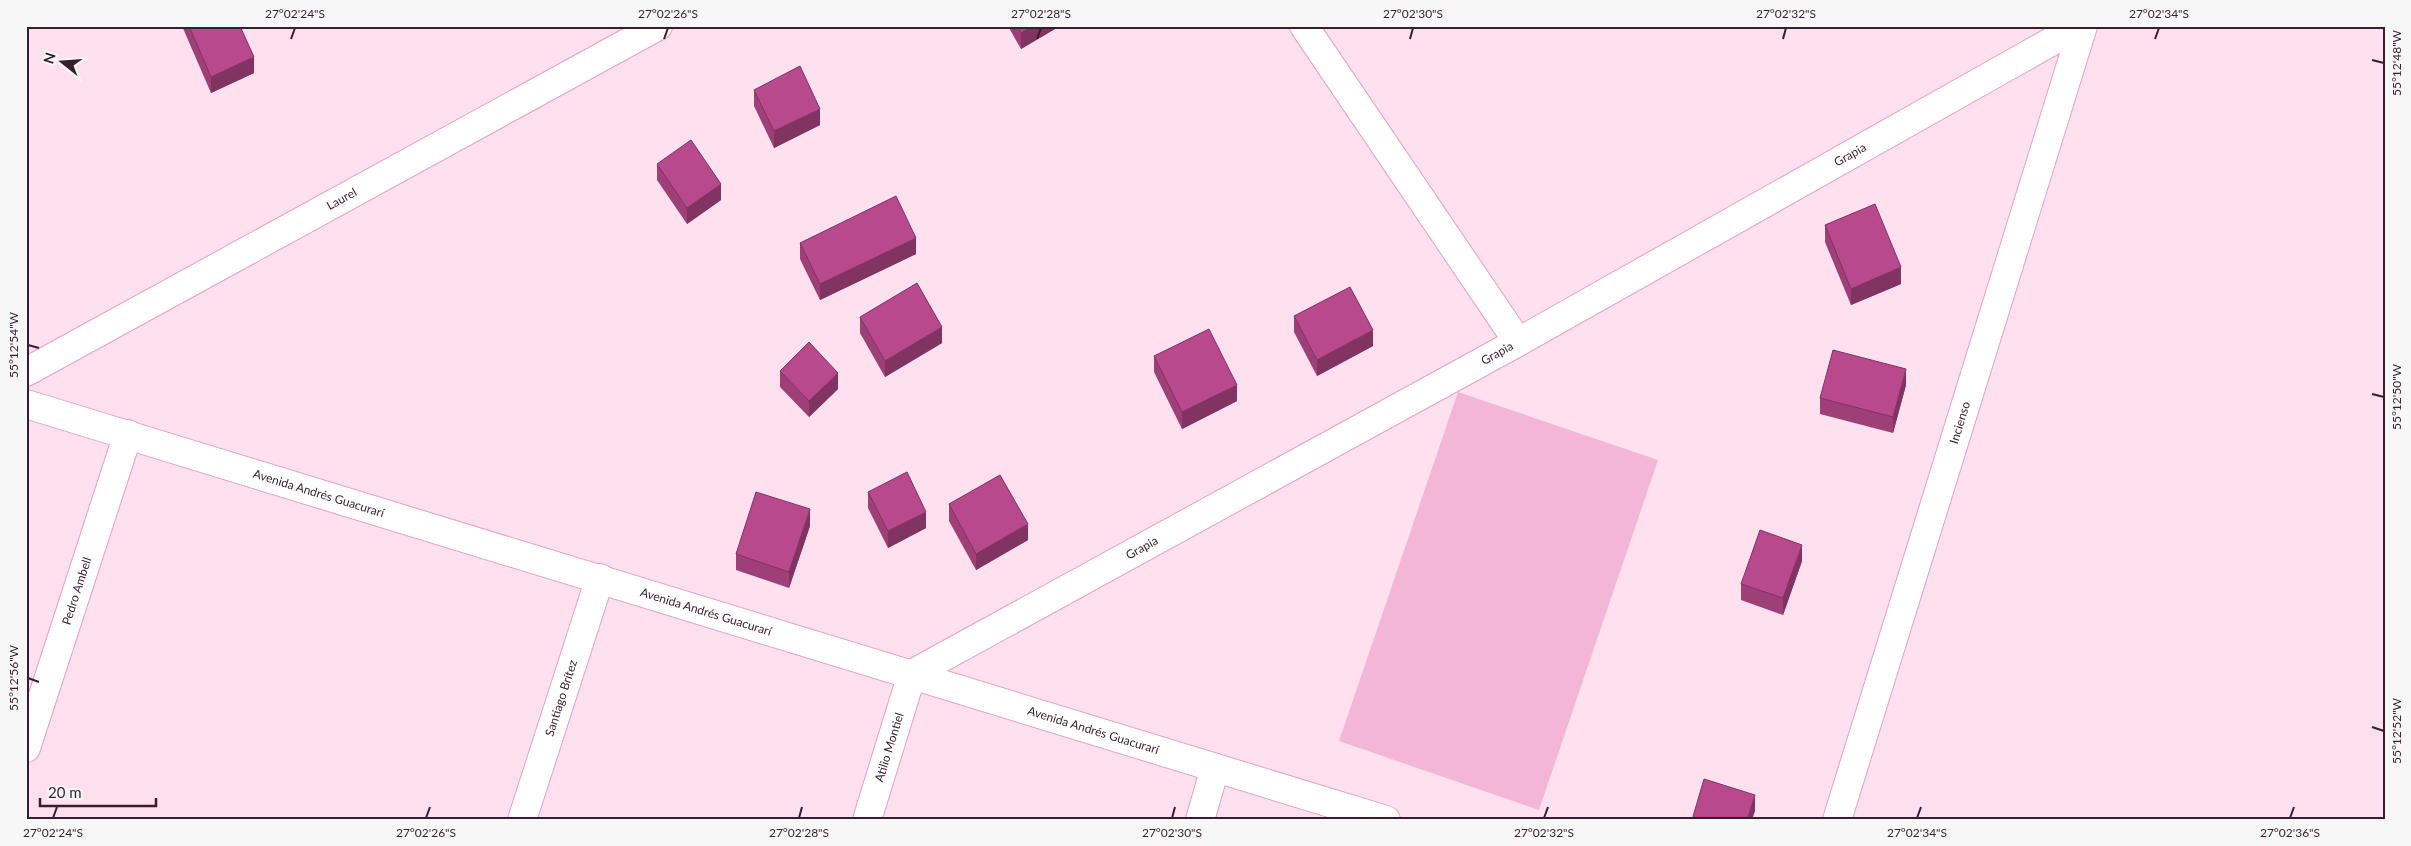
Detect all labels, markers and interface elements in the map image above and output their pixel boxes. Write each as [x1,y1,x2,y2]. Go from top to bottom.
text: 27°02'24"S [265,6,325,21]
text: 27°02'26"S [638,6,698,21]
text: 27°02'28"S [1011,6,1071,21]
text: 27°02'30"S [1383,6,1443,21]
text: 27°02'32"S [1756,6,1816,21]
text: 27°02'34"S [2129,6,2189,21]
text: 55°12'48"W [2389,29,2404,96]
north arrow [38,38,88,88]
text: N [39,50,59,66]
street label: Grapia [1831,139,1869,169]
street label: Laurel [324,184,359,213]
text: 55°12'54"W [6,311,21,378]
street label: Grapia [1478,338,1516,368]
text: 55°12'50"W [2389,363,2404,430]
street label: Incienso [1946,399,1973,446]
street label: Avenida Andrés Guacurarí [251,466,387,521]
street label: Grapia [1123,533,1160,562]
street label: Pedro Ambell [59,555,94,627]
street label: Avenida Andrés Guacurarí [639,584,775,639]
text: 55°12'56"W [6,644,21,711]
street label: Santiago Brítez [541,657,580,738]
text: 55°12'52"W [2389,697,2404,764]
street label: Avenida Andrés Guacurarí [1026,703,1162,757]
street label: Atilio Montiel [871,711,907,784]
scale bar [40,776,156,808]
text: 20 m [48,783,82,801]
text: 27°02'24"S [23,825,83,840]
text: 27°02'26"S [396,825,456,840]
text: 27°02'28"S [769,825,829,840]
text: 27°02'30"S [1142,825,1202,840]
text: 27°02'32"S [1514,825,1574,840]
text: 27°02'34"S [1887,825,1947,840]
text: 27°02'36"S [2260,825,2320,840]

